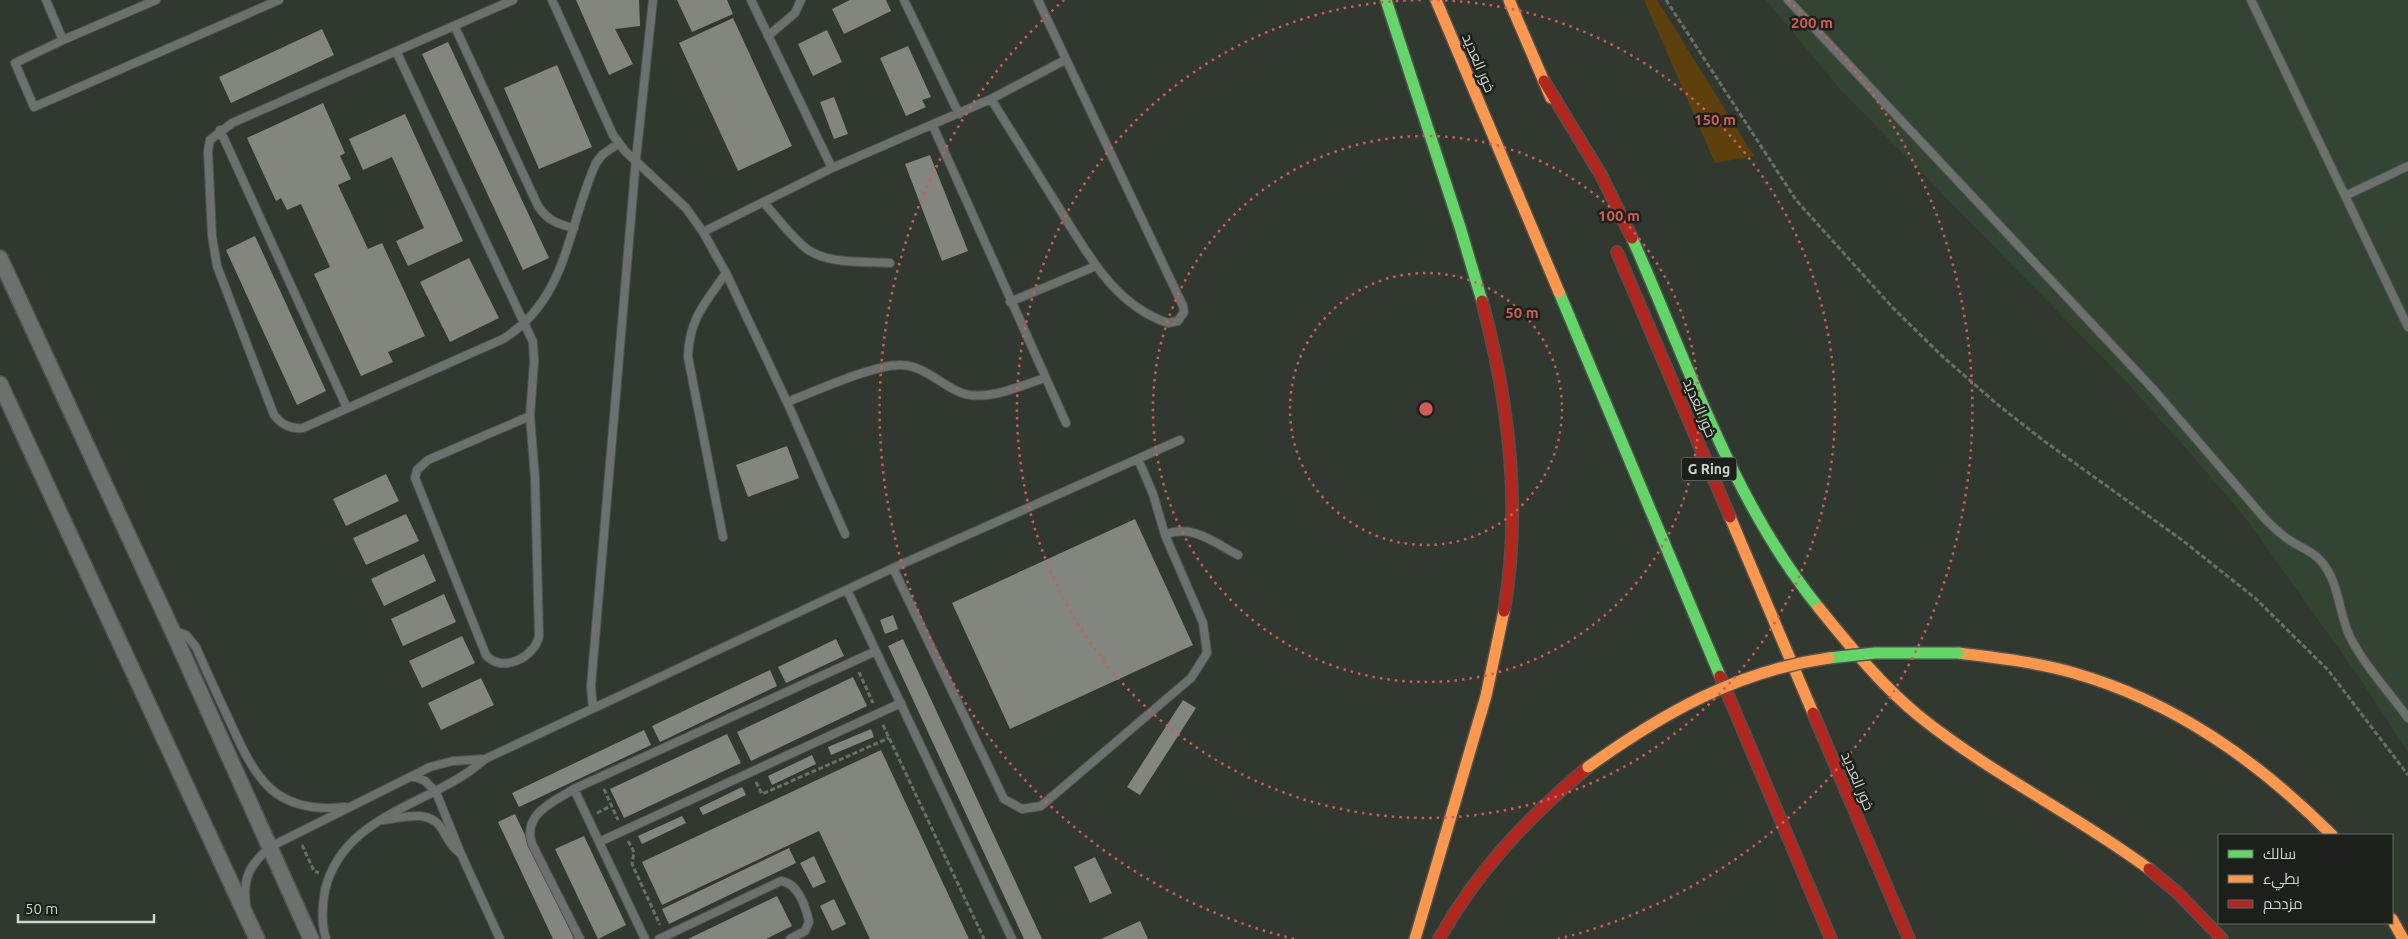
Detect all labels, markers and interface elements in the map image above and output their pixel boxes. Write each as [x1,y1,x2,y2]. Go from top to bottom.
text: 200 m [1791,14,1833,31]
street label: خور العديد [1458,31,1499,95]
text: 150 m [1694,111,1736,128]
text: 100 m [1598,207,1640,224]
text: 50 m [1505,304,1539,321]
street label: خور العديد [1679,376,1720,440]
centre of rings [1417,400,1435,418]
road number: G Ring [1682,458,1736,480]
street label: خور العديد [1837,749,1878,813]
legend [2218,834,2393,924]
text: سالك [2263,845,2296,862]
text: بطيء [2263,870,2300,891]
scale bar [18,892,154,924]
text: مزدحم [2263,895,2303,914]
text: 50 m [25,900,58,917]

